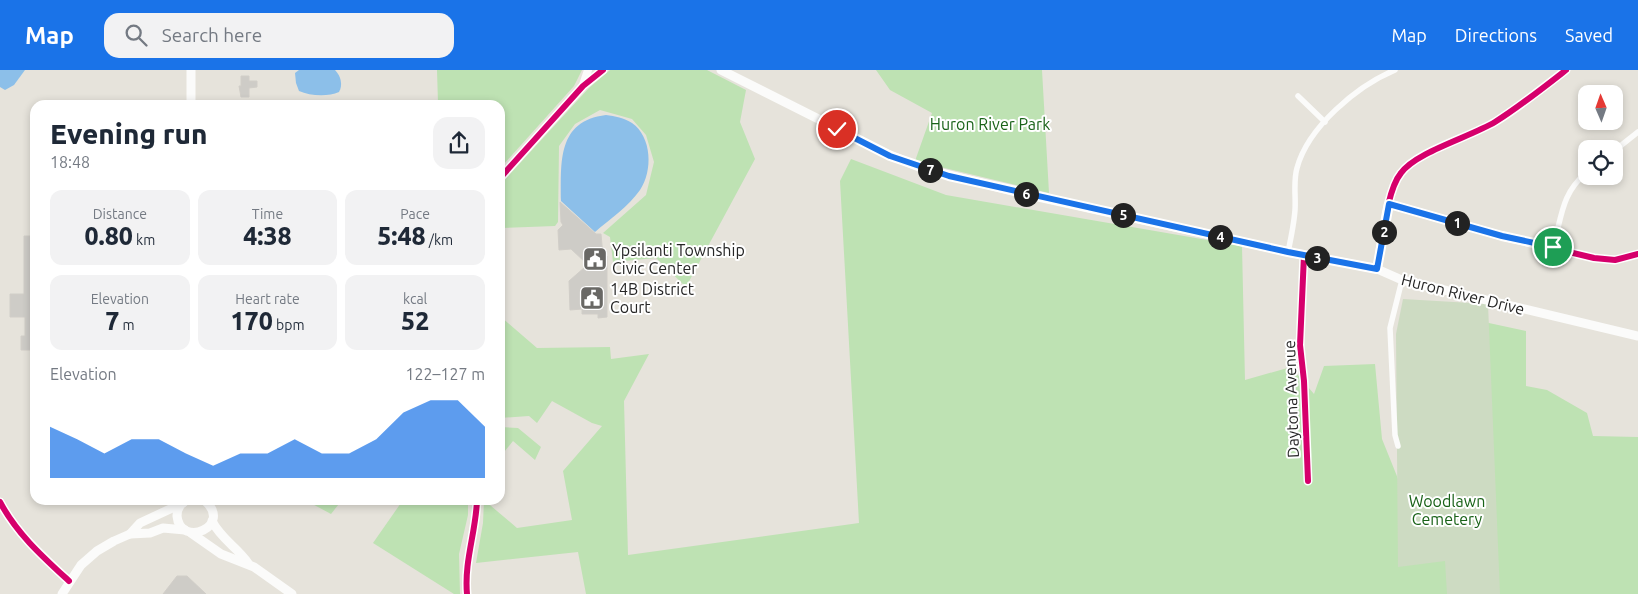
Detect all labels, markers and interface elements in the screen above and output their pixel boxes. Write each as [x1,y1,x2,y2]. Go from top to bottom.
search box [104,13,454,58]
icon: search [122,21,150,49]
text: Map [25,22,74,49]
text: Search here [162,24,262,46]
text: Map [1391,25,1427,45]
text: Directions [1455,25,1537,45]
text: Saved [1565,25,1613,45]
north arrow [1578,85,1622,130]
map controls [1578,85,1623,185]
pin [816,108,858,150]
icon: check [823,115,851,143]
park label: Huron River Park [930,115,1050,133]
button: share [433,117,485,169]
text: Evening run [50,118,208,149]
button: locate [1578,140,1623,185]
text: 18:48 [50,153,90,171]
pin: 7 [918,158,942,182]
text: 7 [927,162,934,178]
pin: 6 [1014,182,1038,206]
text: 6 [1023,186,1030,202]
pin: 5 [1110,202,1136,228]
text: Distance [93,206,147,222]
text: Time [252,206,283,222]
text: Pace [400,206,430,222]
text: 5 [1120,207,1127,223]
pin: 1 [1444,210,1470,236]
text: 1 [1454,215,1461,231]
pin: 2 [1372,220,1396,244]
text: 0.80 [84,222,133,250]
text: 4:38 [243,222,292,250]
text: 5:48 [377,222,426,250]
pin: 4 [1208,224,1232,250]
text: 2 [1381,224,1388,240]
pin [1532,226,1574,268]
text: 4 [1217,229,1224,245]
text: km [133,232,155,248]
text: /km [426,232,453,248]
icon: arrive [1539,233,1567,261]
place label: Ypsilanti Township Civic Center [612,241,745,277]
public building icon: Ypsilanti Township Civic Center [582,246,608,272]
pin: 3 [1304,246,1330,270]
text: 3 [1314,250,1321,266]
street label: Huron River Drive [1399,270,1527,318]
place label: 14B District Court [610,280,695,316]
public building icon: 14B District Court [579,285,605,311]
text: Elevation [91,291,149,307]
text: Heart rate [235,291,300,307]
text: kcal [403,291,427,307]
text: 7 [105,307,119,335]
text: 170 [231,307,273,335]
text: 52 [401,307,429,335]
text: m [119,317,135,333]
text: bpm [273,317,304,333]
street label: Daytona Avenue [1280,340,1302,458]
text: Elevation [50,365,117,383]
text: 122–127 m [405,365,485,383]
park label: Woodlawn Cemetery [1409,492,1485,528]

